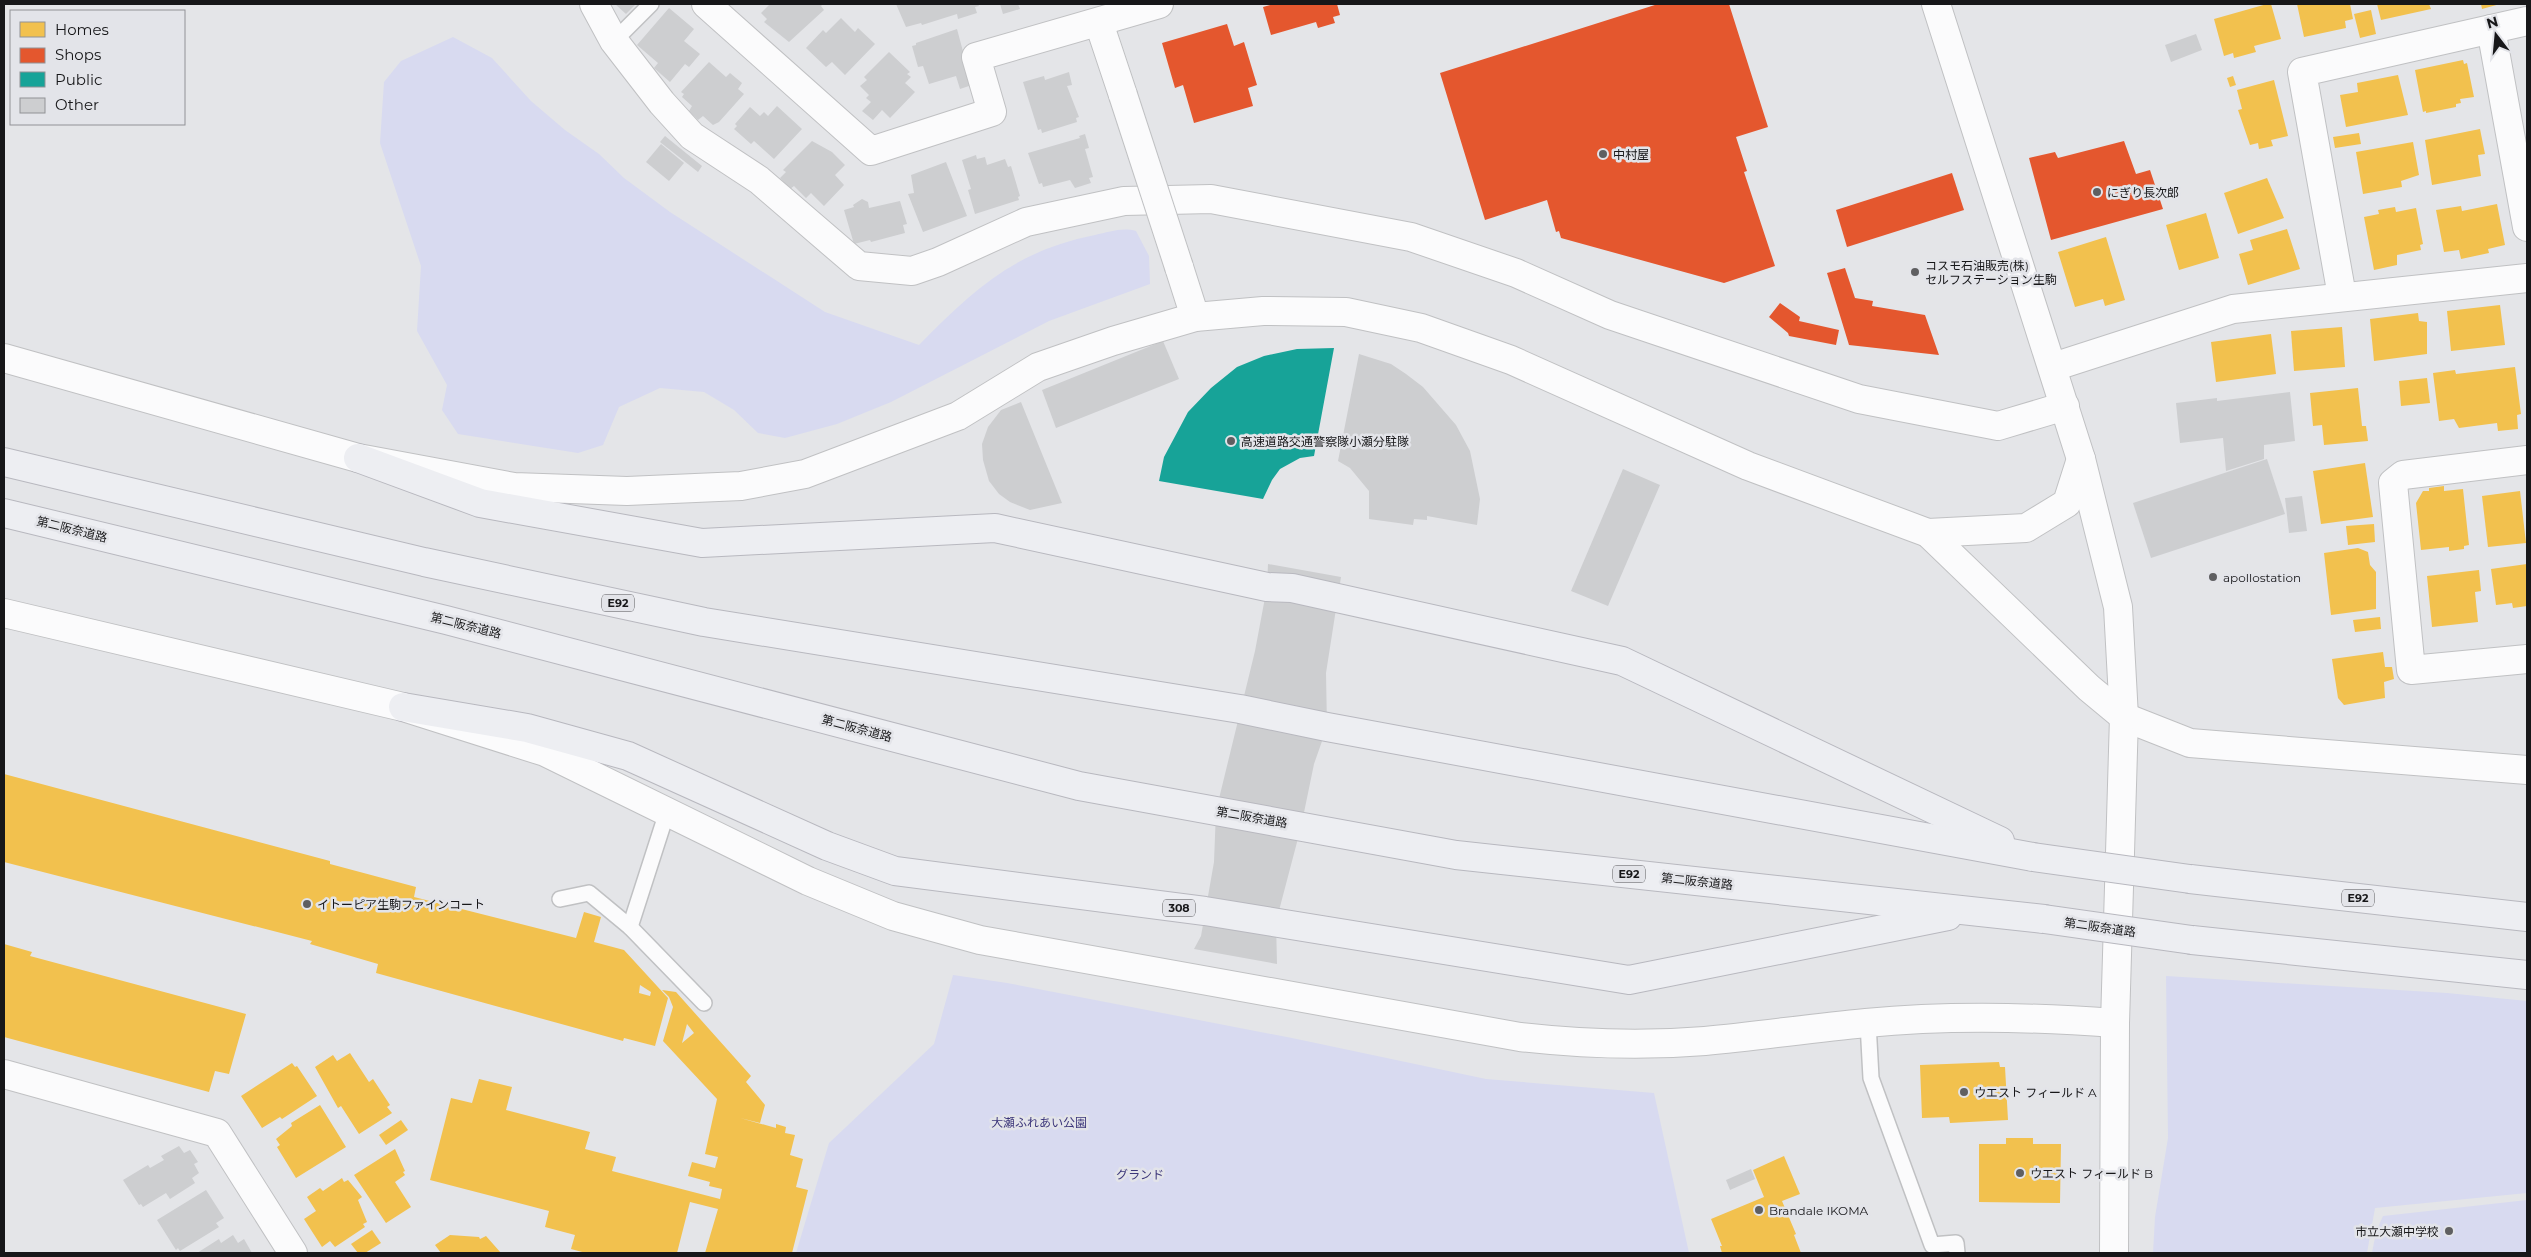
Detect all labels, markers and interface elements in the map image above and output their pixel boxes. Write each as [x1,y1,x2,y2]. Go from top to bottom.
legend [10,10,185,125]
north arrow [2471,10,2521,60]
text: N [2484,12,2500,33]
text: Homes [55,20,109,39]
text: Shops [55,45,101,64]
text: Public [55,70,103,89]
text: Other [55,95,99,114]
place label: 中村屋 [1613,147,1649,162]
marker: 中村屋 [1597,148,1609,160]
place label: にぎり長次郎 [2107,185,2179,200]
marker: にぎり長次郎 [2091,186,2103,198]
place label: コスモ石油販売(株) セルフステーション生駒 [1925,258,2057,287]
marker: コスモ石油販売(株) セルフステーション生駒 [1909,266,1921,278]
place label: 高速道路交通警察隊小瀬分駐隊 [1241,434,1409,449]
marker: 高速道路交通警察隊小瀬分駐隊 [1225,435,1237,447]
street label: 第二阪奈道路 [35,513,109,545]
place label: apollostation [2223,570,2301,585]
marker: apollostation [2207,571,2219,583]
road number: E92 [602,594,634,612]
street label: 第二阪奈道路 [429,609,503,641]
street label: 第二阪奈道路 [820,711,894,745]
street label: 第二阪奈道路 [1215,803,1289,831]
road number: E92 [1613,866,1645,882]
street label: 第二阪奈道路 [1660,870,1734,892]
road number: E92 [2342,890,2374,906]
place label: イトーピア生駒ファインコート [317,897,485,912]
marker: イトーピア生駒ファインコート [301,898,313,910]
road number: 308 [1163,900,1195,916]
street label: 第二阪奈道路 [2063,915,2137,939]
place label: ウエスト フィールド A [1974,1085,2097,1100]
marker: ウエスト フィールド A [1958,1086,1970,1098]
park label: 大瀬ふれあい公園 [991,1115,1087,1130]
place label: ウエスト フィールド B [2030,1166,2153,1181]
park label: グランド [1116,1167,1164,1182]
marker: ウエスト フィールド B [2014,1167,2026,1179]
place label: Brandale IKOMA [1769,1203,1869,1218]
marker: Brandale IKOMA [1753,1204,1765,1216]
place label: 市立大瀬中学校 [2355,1224,2439,1239]
marker: 市立大瀬中学校 [2443,1225,2455,1237]

